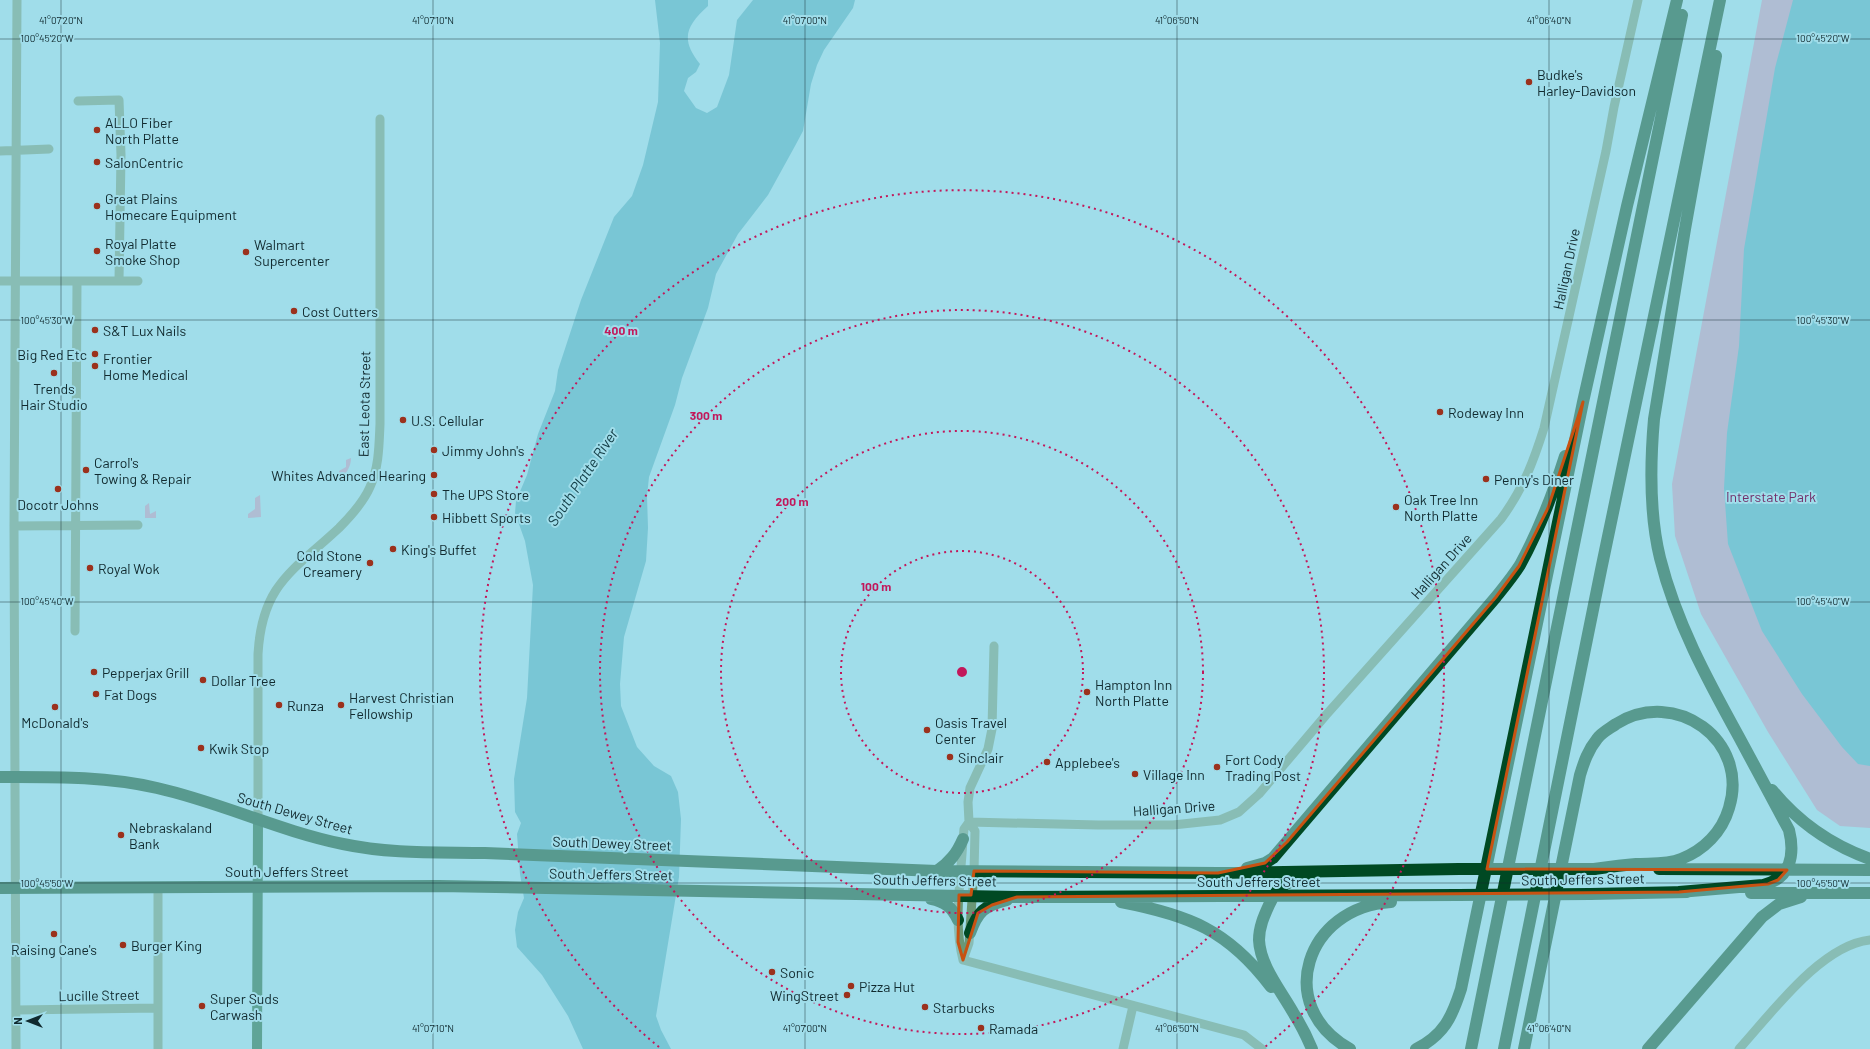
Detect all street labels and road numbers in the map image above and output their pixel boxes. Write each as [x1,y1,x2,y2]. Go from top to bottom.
street label: Halligan Drive [1549,227,1583,311]
street label: East Leota Street [355,351,373,457]
street label: Halligan Drive [1407,530,1475,602]
street label: South Dewey Street [235,788,355,838]
street label: Halligan Drive [1132,797,1216,819]
street label: South Dewey Street [552,832,672,854]
street label: South Jeffers Street [225,863,349,880]
street label: South Jeffers Street [549,864,673,884]
street label: South Jeffers Street [1521,869,1645,889]
street label: South Jeffers Street [873,870,997,890]
street label: South Jeffers Street [1197,873,1321,890]
street label: Lucille Street [58,986,140,1004]

